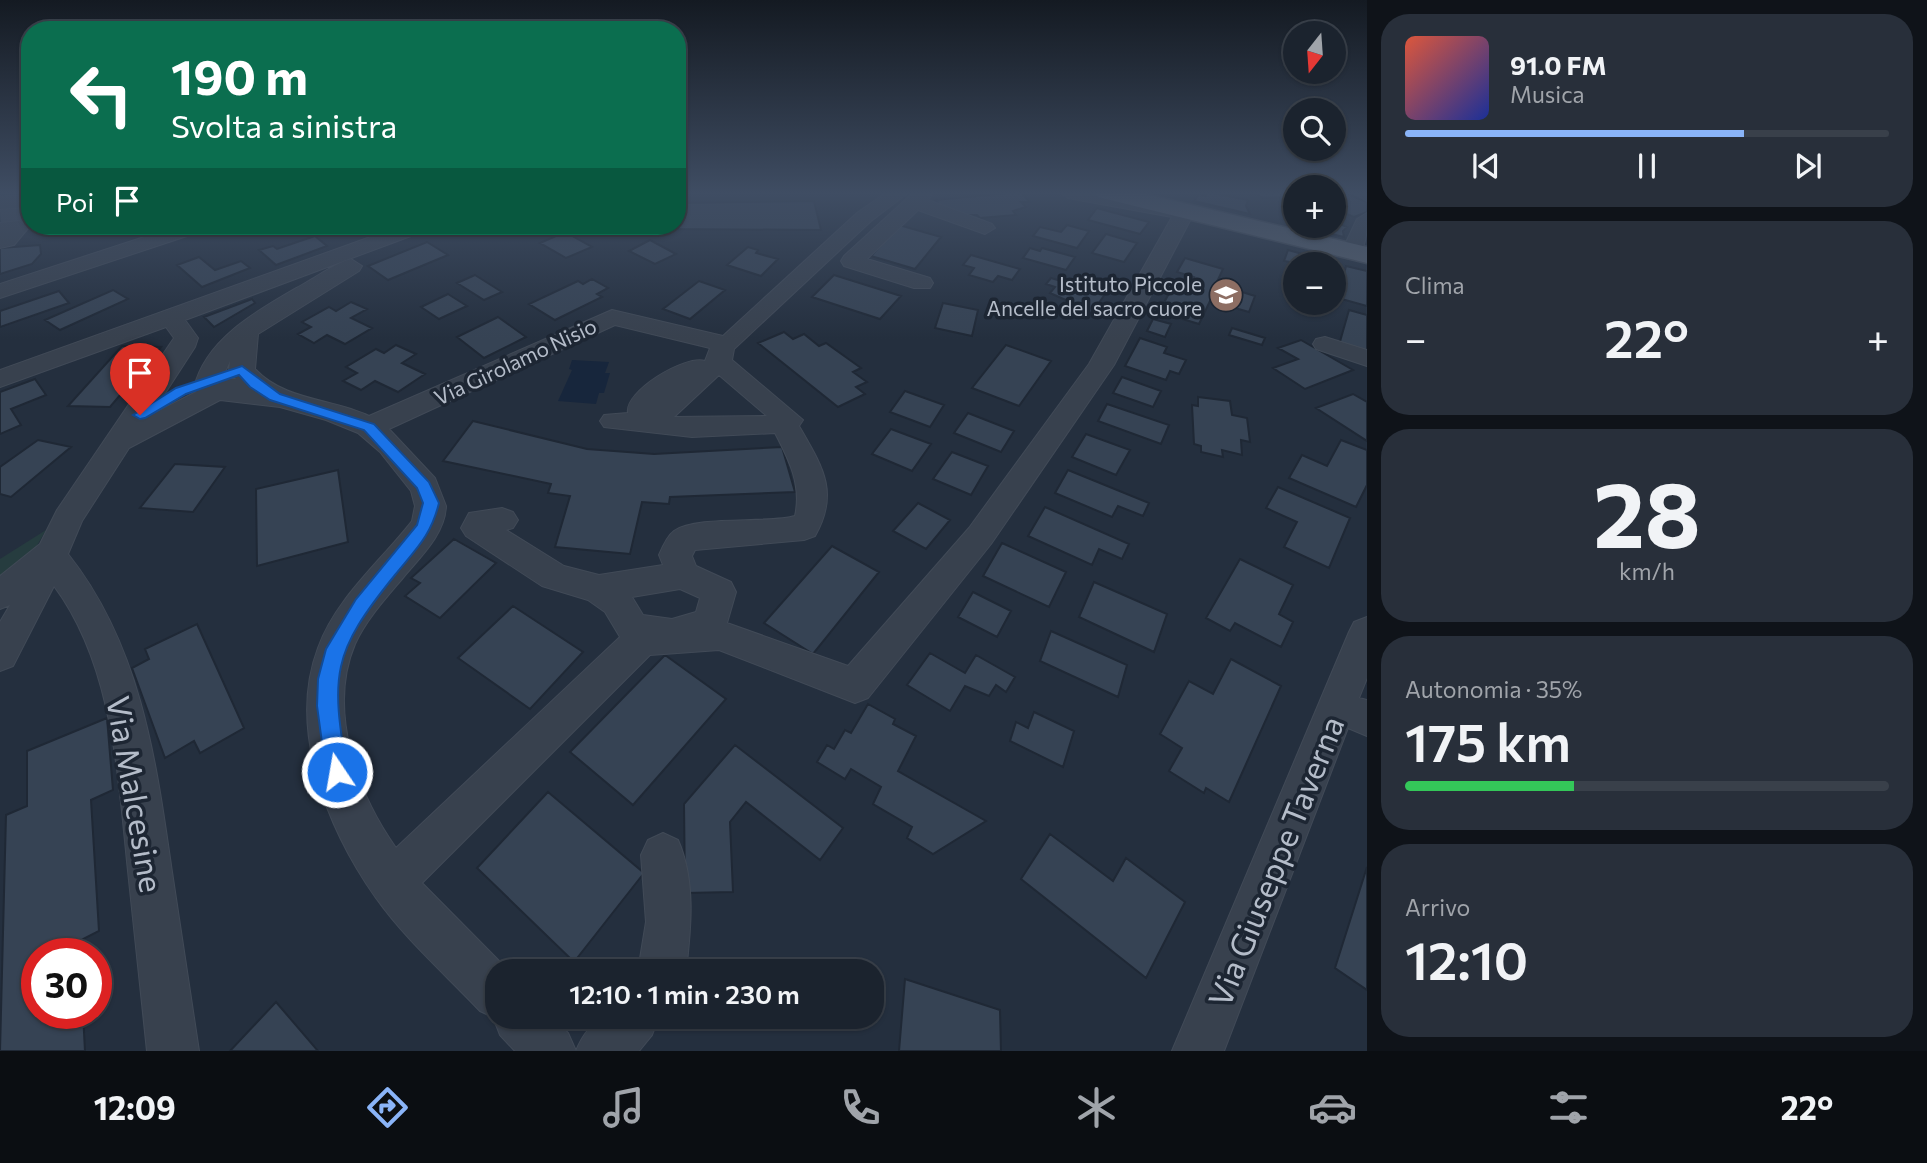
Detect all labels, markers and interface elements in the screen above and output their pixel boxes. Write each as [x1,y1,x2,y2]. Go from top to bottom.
north arrow [1283,21,1346,84]
map controls [1283,21,1346,315]
text: 190 m [171,45,308,105]
icon: left [56,49,147,140]
text: 91.0 FM [1510,49,1607,80]
text: Musica [1510,80,1585,108]
button: search [1283,98,1346,161]
text: Svolta a sinistra [171,105,397,145]
icon: previous [1467,147,1505,185]
icon: pause [1628,147,1666,185]
icon: next [1789,147,1827,185]
button: + [1283,175,1346,238]
icon: arrive [108,182,146,220]
text: Poi [56,186,94,217]
button: − [1283,252,1346,315]
place label: Istituto Piccole Ancelle del sacro cuore [986,271,1202,320]
text: Clima [1405,271,1465,299]
school or university icon: Istituto Piccole Ancelle del sacro cuore [1207,276,1245,314]
text: 22° [1604,305,1689,369]
street label: Via Girolamo Nisio [430,312,600,410]
text: − [1405,314,1427,361]
text: + [1867,314,1889,361]
pin [110,343,170,415]
icon: arrive [121,354,159,392]
text: 28 [1593,455,1701,567]
text: km/h [1619,557,1675,585]
text: Autonomia · 35% [1405,675,1582,703]
street label: Via Malcesine [99,693,173,895]
text: 175 km [1405,709,1571,773]
street label: Via Giuseppe Taverna [1198,710,1352,1012]
position arrow [300,735,374,809]
text: Arrivo [1405,893,1470,921]
text: 12:10 [1405,927,1528,991]
speed limit sign: 30 [21,938,112,1029]
text: 12:10 · 1 min · 230 m [569,978,800,1009]
icon: directions [363,1083,412,1132]
icon: music [599,1083,648,1132]
icon: phone [836,1083,885,1132]
icon: climate [1072,1083,1121,1132]
icon: car [1308,1083,1357,1132]
icon: filters [1544,1083,1593,1132]
text: 12:09 [94,1087,176,1127]
text: 22° [1781,1087,1833,1127]

